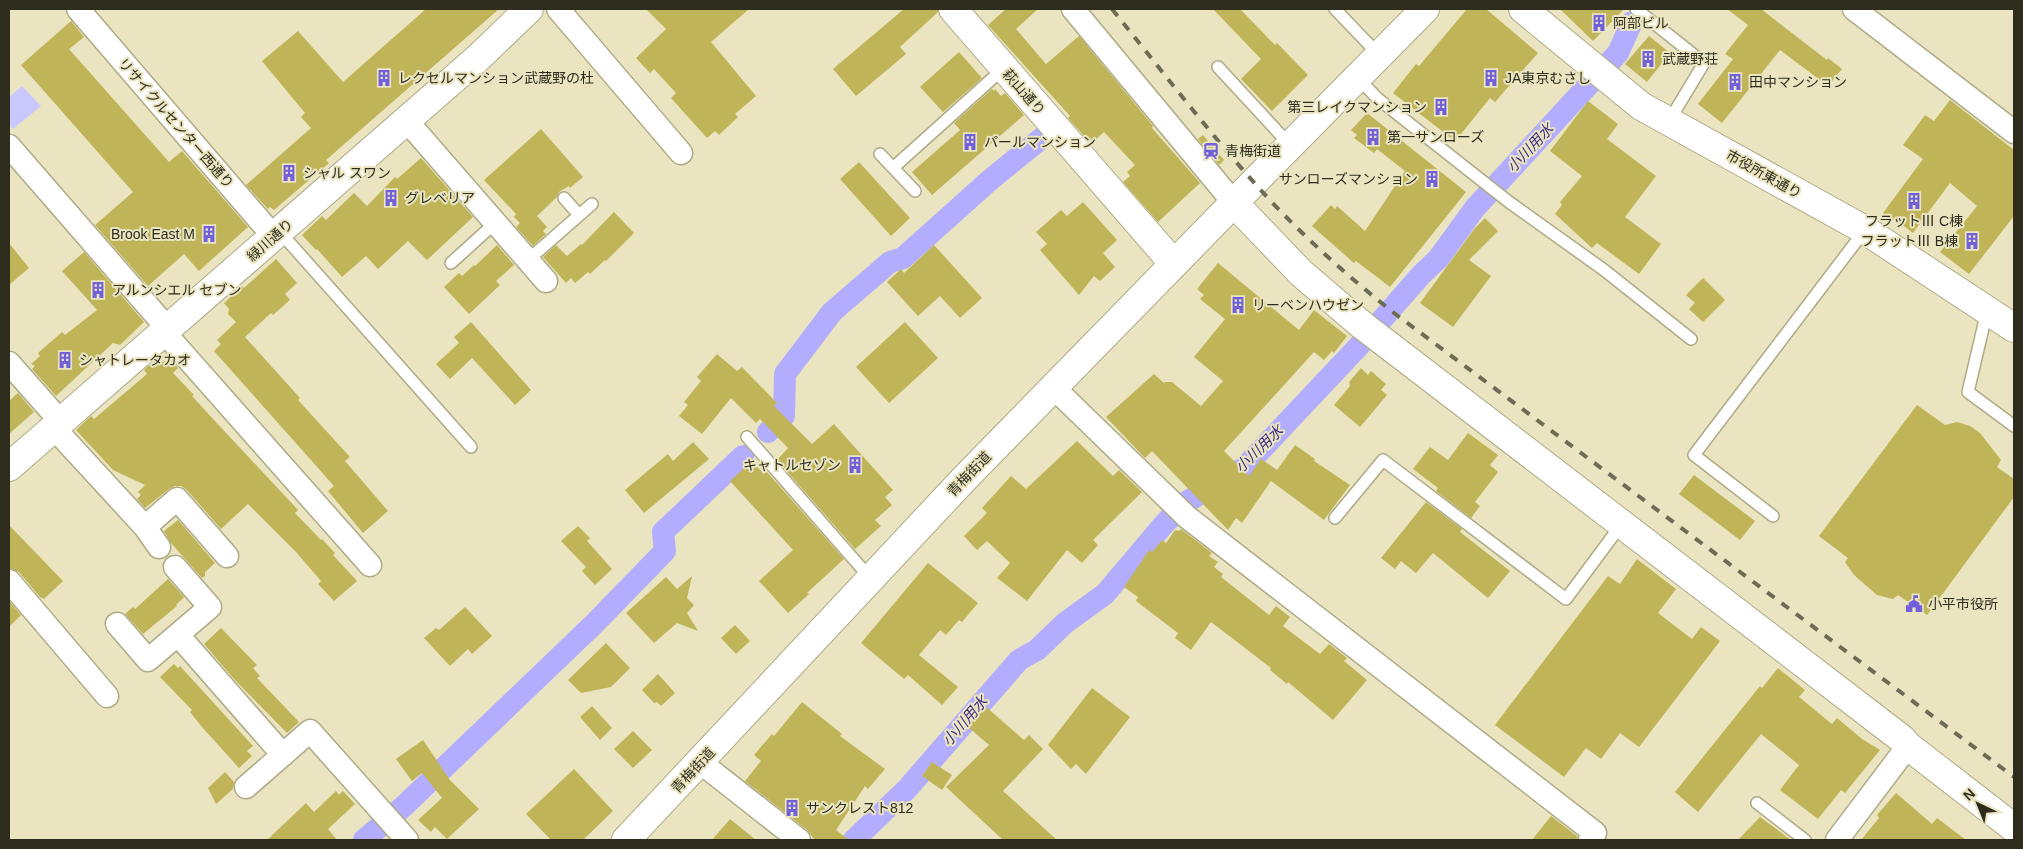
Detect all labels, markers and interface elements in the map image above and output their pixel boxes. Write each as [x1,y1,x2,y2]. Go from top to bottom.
building icon: 阿部ビル [1589,13,1609,33]
place label: 阿部ビル [1613,15,1669,31]
building icon: 武蔵野荘 [1638,49,1658,69]
place label: 武蔵野荘 [1662,51,1718,67]
street label: リサイクルセンター西通り [115,55,237,191]
street label: 萩山通り [1000,66,1048,118]
building icon: レクセルマンション武蔵野の杜 [374,68,394,88]
building icon: JA東京むさし [1481,68,1501,88]
place label: レクセルマンション武蔵野の杜 [398,70,594,86]
place label: JA東京むさし [1505,70,1591,86]
building icon: 田中マンション [1725,72,1745,92]
place label: 田中マンション [1749,74,1847,90]
building icon: 第三レイクマンション [1431,97,1451,117]
place label: 第三レイクマンション [1287,99,1427,115]
water label: 小川用水 [1503,118,1558,175]
building icon: 第一サンローズ [1363,127,1383,147]
place label: 第一サンローズ [1387,129,1484,145]
building icon: パールマンション [960,132,980,152]
place label: パールマンション [984,134,1096,150]
station icon: 青梅街道 [1201,141,1221,161]
place label: 青梅街道 [1225,143,1281,159]
street label: 市役所東通り [1723,147,1805,201]
building icon: シャル スワン [279,163,299,183]
place label: シャル スワン [303,165,391,181]
building icon: サンローズマンション [1422,169,1442,189]
place label: サンローズマンション [1279,171,1418,187]
building icon: グレベリア [381,188,401,208]
place label: グレベリア [405,190,475,206]
building icon: フラットⅢ C棟 [1904,191,1924,211]
place label: フラットⅢ C棟 [1865,213,1963,229]
street label: 緑川通り [244,216,296,264]
building icon: Brook East M [199,224,219,244]
place label: Brook East M [111,226,195,242]
building icon: フラットⅢ B棟 [1962,231,1982,251]
place label: フラットⅢ B棟 [1861,233,1958,249]
building icon: アルンシエル セブン [88,280,108,300]
place label: アルンシエル セブン [112,282,241,298]
building icon: リーベンハウゼン [1228,295,1248,315]
place label: リーベンハウゼン [1252,297,1364,313]
building icon: シャトレータカオ [55,350,75,370]
place label: シャトレータカオ [79,352,191,368]
water label: 小川用水 [1231,420,1288,476]
street label: 青梅街道 [944,448,994,500]
building icon: キャトルセゾン [845,455,865,475]
place label: キャトルセゾン [743,457,841,473]
public building icon: 小平市役所 [1904,594,1924,614]
place label: 小平市役所 [1928,596,1998,612]
water label: 小川用水 [939,691,992,749]
street label: 青梅街道 [668,744,718,796]
north arrow [1953,779,2003,829]
text: N [1960,785,1978,804]
building icon: サンクレスト812 [782,798,802,818]
place label: サンクレスト812 [806,800,914,816]

